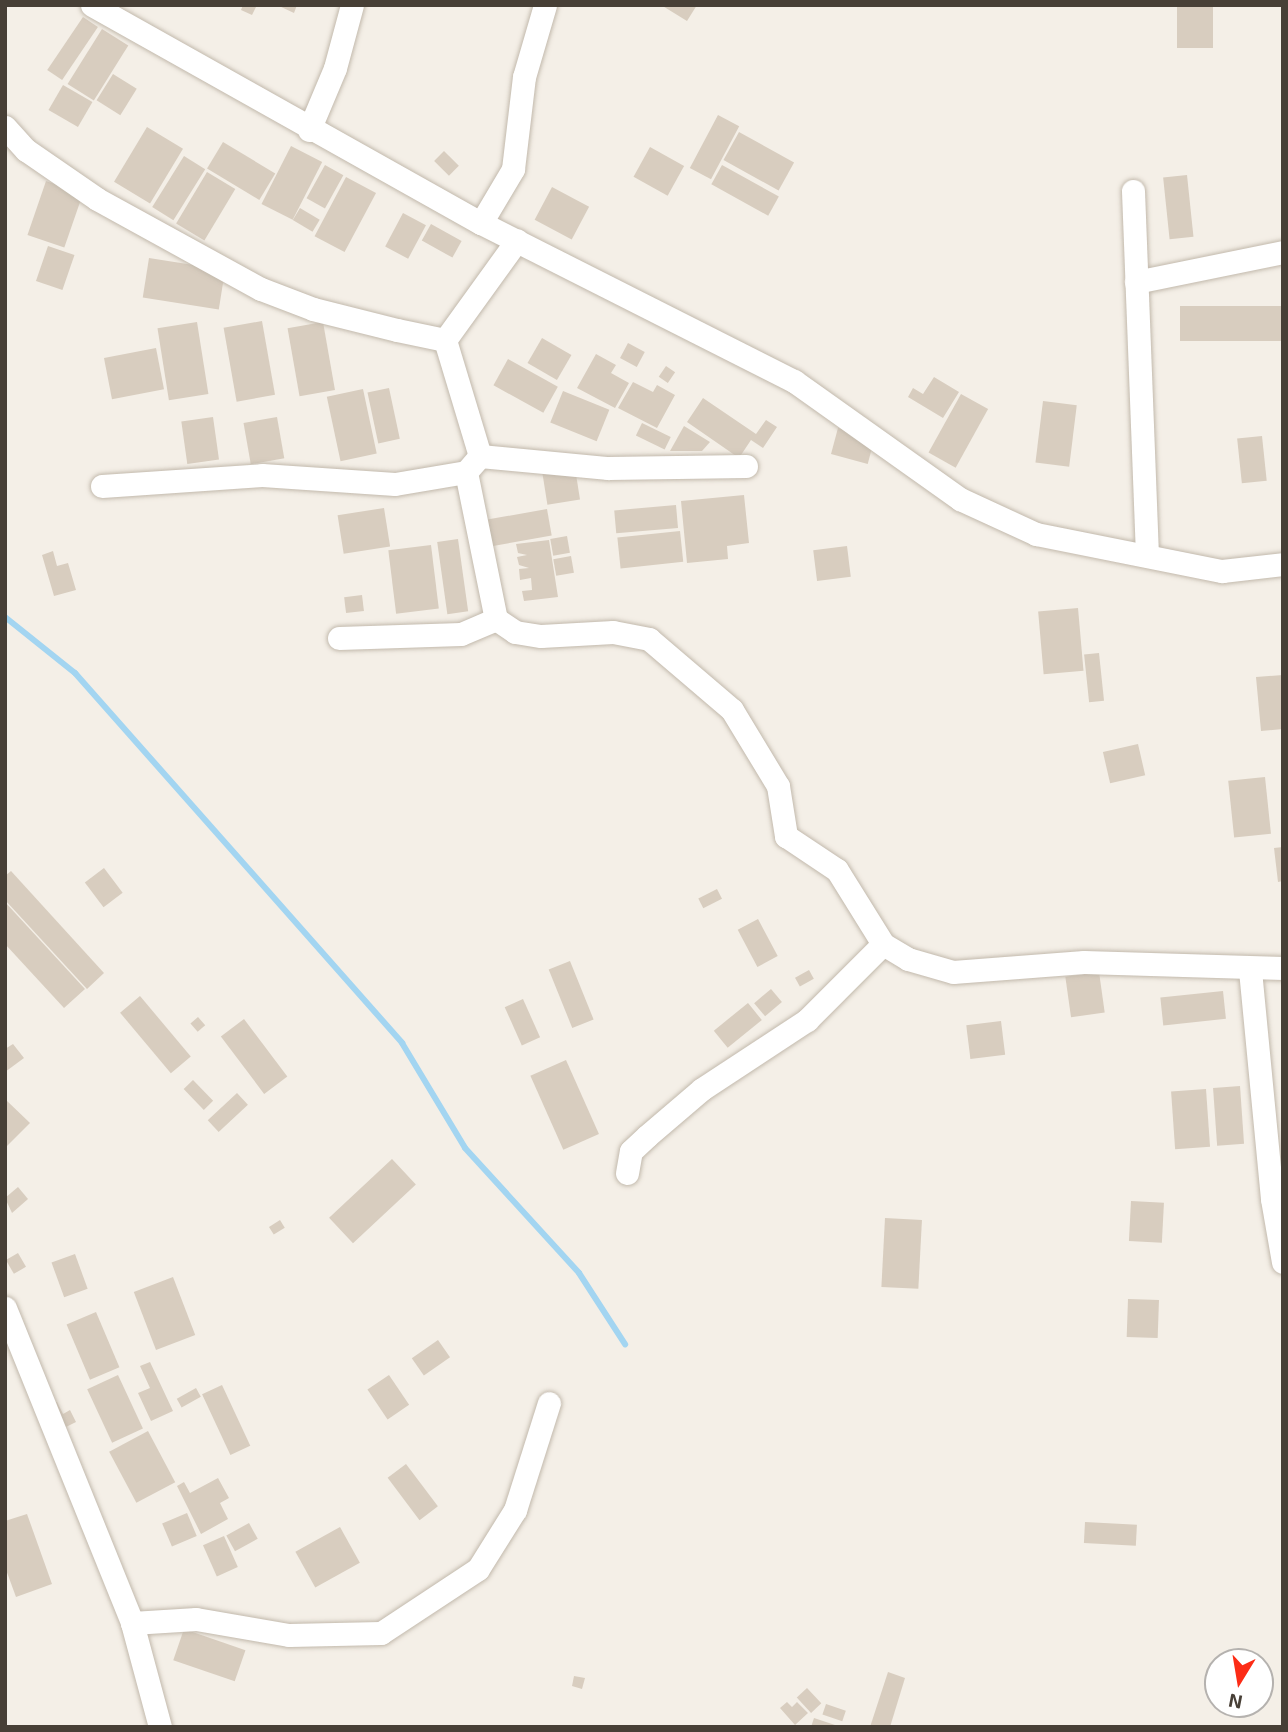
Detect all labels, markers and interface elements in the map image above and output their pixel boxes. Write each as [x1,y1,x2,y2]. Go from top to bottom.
north arrow [1204,1648,1274,1718]
text: N [1226,1690,1244,1715]

